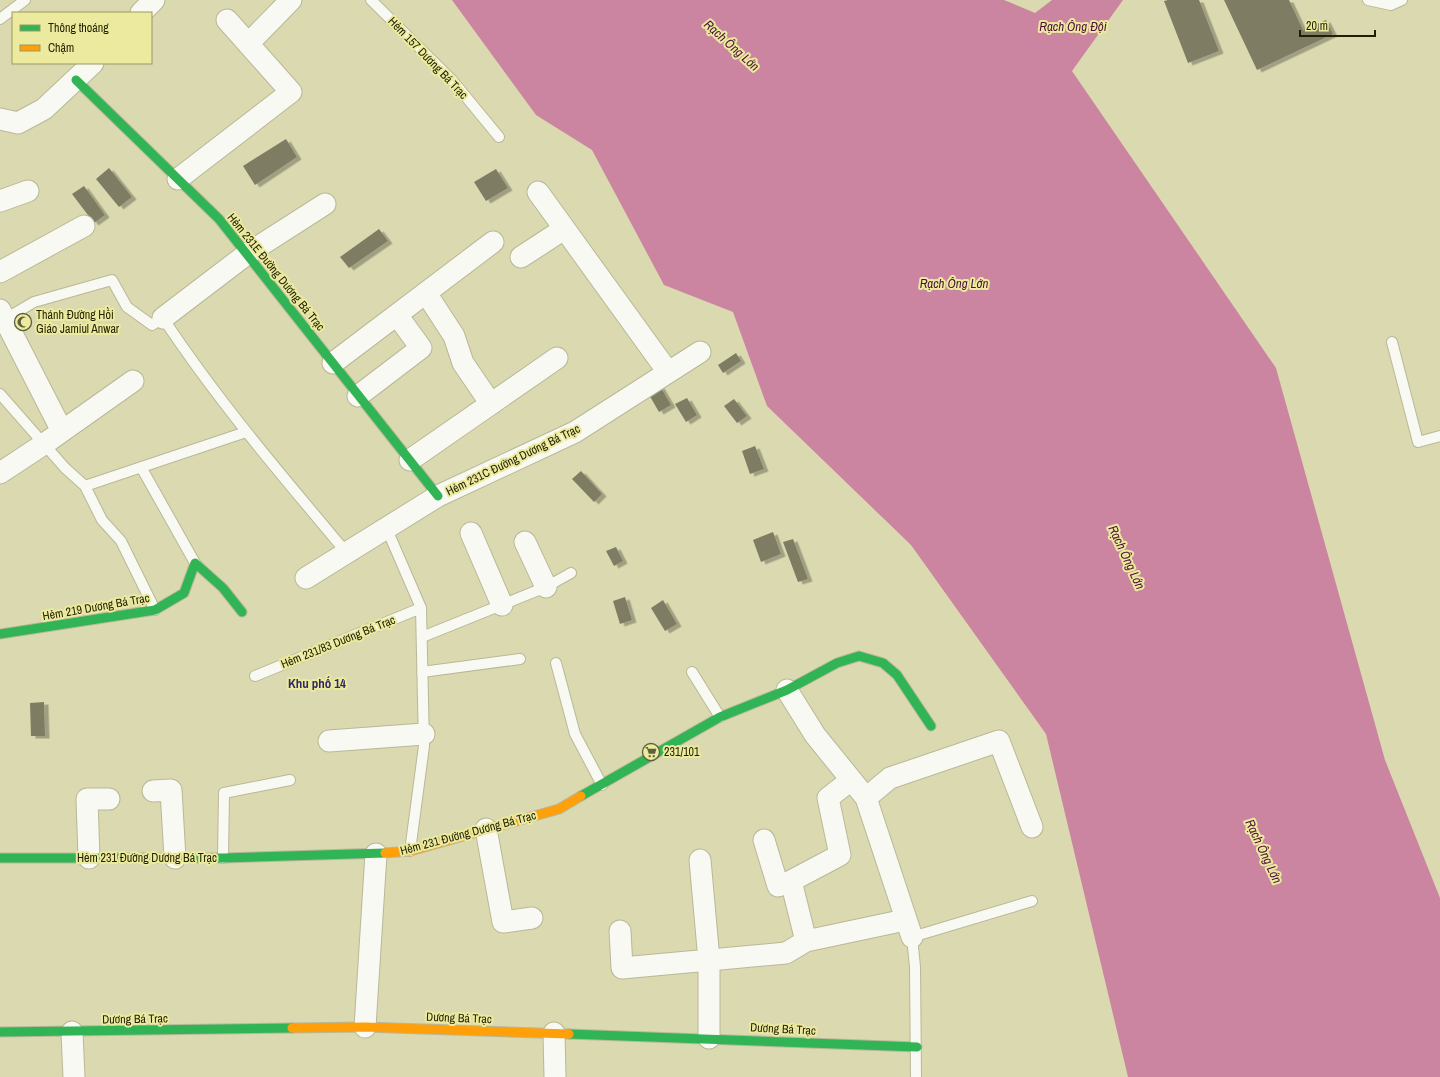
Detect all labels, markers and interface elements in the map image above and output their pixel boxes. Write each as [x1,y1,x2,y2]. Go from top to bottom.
legend [12,12,152,64]
scale bar [1300,12,1375,38]
street label: Hẻm 157 Dương Bá Trạc [385,13,471,103]
water label: Rạch Ông Lớn [700,16,763,75]
water label: Rạch Ông Đội [1039,18,1107,35]
text: 20 m [1306,18,1328,34]
text: Thông thoáng [48,20,109,36]
text: Chậm [48,40,74,56]
street label: Hẻm 231E Đường Dương Bá Trạc [224,210,328,334]
water label: Rạch Ông Lớn [920,275,988,292]
place label: Thánh Đường Hồi Giáo Jamiul Anwar [36,307,120,337]
mosque icon: Thánh Đường Hồi Giáo Jamiul Anwar [13,312,33,332]
street label: Hẻm 231C Đường Dương Bá Trạc [443,421,583,499]
water label: Rạch Ông Lớn [1104,522,1149,592]
street label: Hẻm 219 Dương Bá Trạc [41,590,151,624]
street label: Hẻm 231/83 Dương Bá Trạc [278,612,398,672]
district label: Khu phố 14 [288,675,346,692]
supermarket icon: 231/101 [641,742,661,762]
place label: 231/101 [664,744,700,760]
street label: Hẻm 231 Đường Dương Bá Trạc [398,807,538,859]
water label: Rạch Ông Lớn [1241,816,1286,886]
street label: Hẻm 231 Đường Dương Bá Trạc [77,850,217,866]
street label: Dương Bá Trạc [426,1009,492,1027]
street label: Dương Bá Trạc [102,1010,168,1028]
street label: Dương Bá Trạc [750,1019,816,1039]

